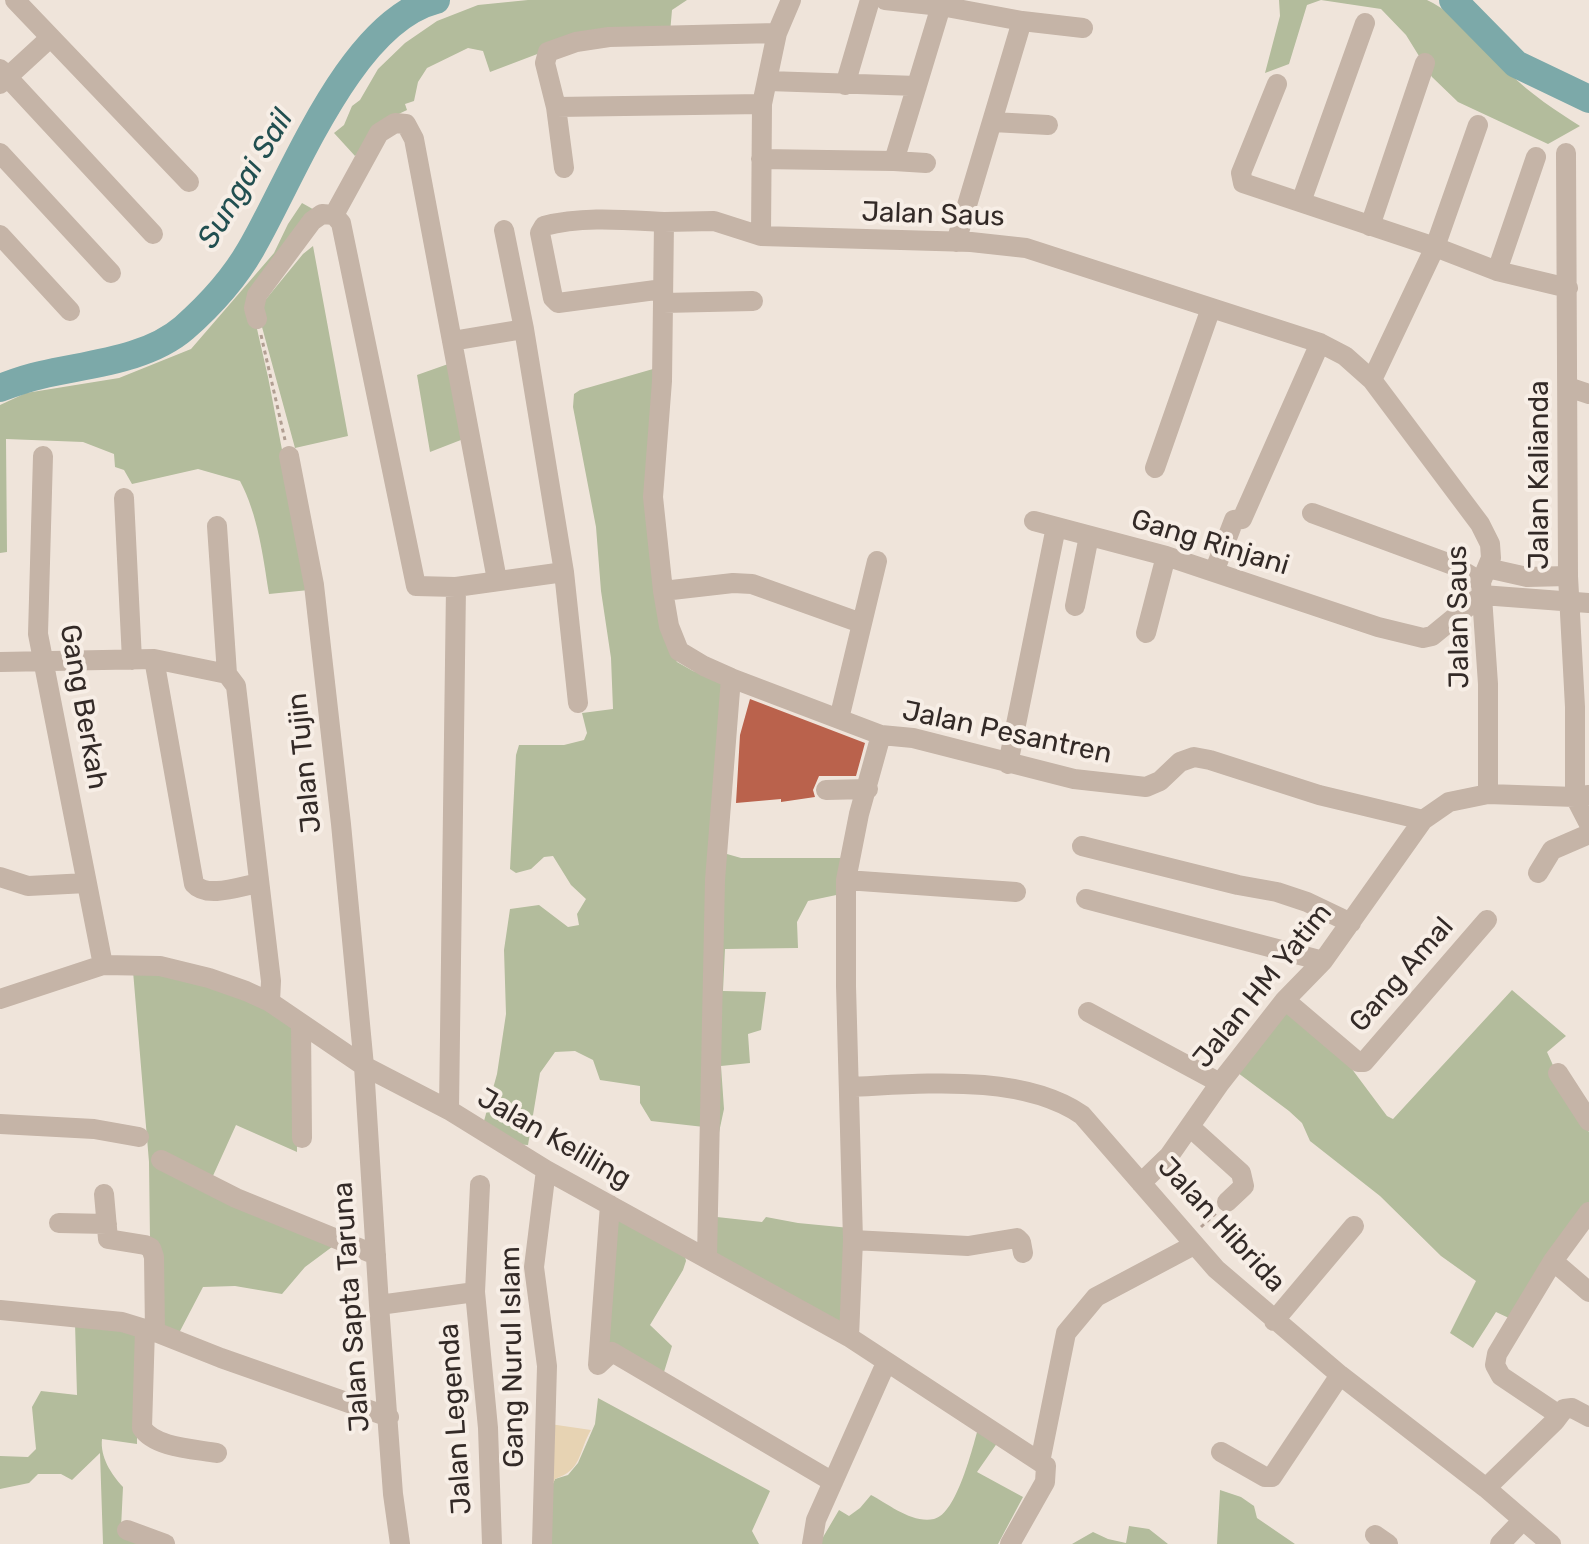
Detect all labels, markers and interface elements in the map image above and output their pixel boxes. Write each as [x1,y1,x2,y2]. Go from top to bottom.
water label: Sungai Sail [190,103,302,255]
street label: Jalan Saus [861,196,1005,234]
street label: Jalan Kalianda [1523,380,1557,570]
street label: Gang Rinjani [1127,503,1293,583]
street label: Jalan Saus [1441,545,1477,689]
street label: Gang Berkah [52,622,114,792]
street label: Jalan Tujin [281,691,329,835]
street label: Jalan Pesantren [899,694,1115,772]
street label: Jalan HM Yatim [1187,897,1339,1075]
street label: Gang Amal [1343,911,1461,1039]
street label: Jalan Keliling [471,1082,637,1196]
street label: Jalan Hibrida [1150,1151,1292,1299]
street label: Jalan Sapta Taruna [326,1181,378,1433]
street label: Gang Nurul Islam [494,1246,532,1468]
street label: Jalan Legenda [433,1322,479,1516]

